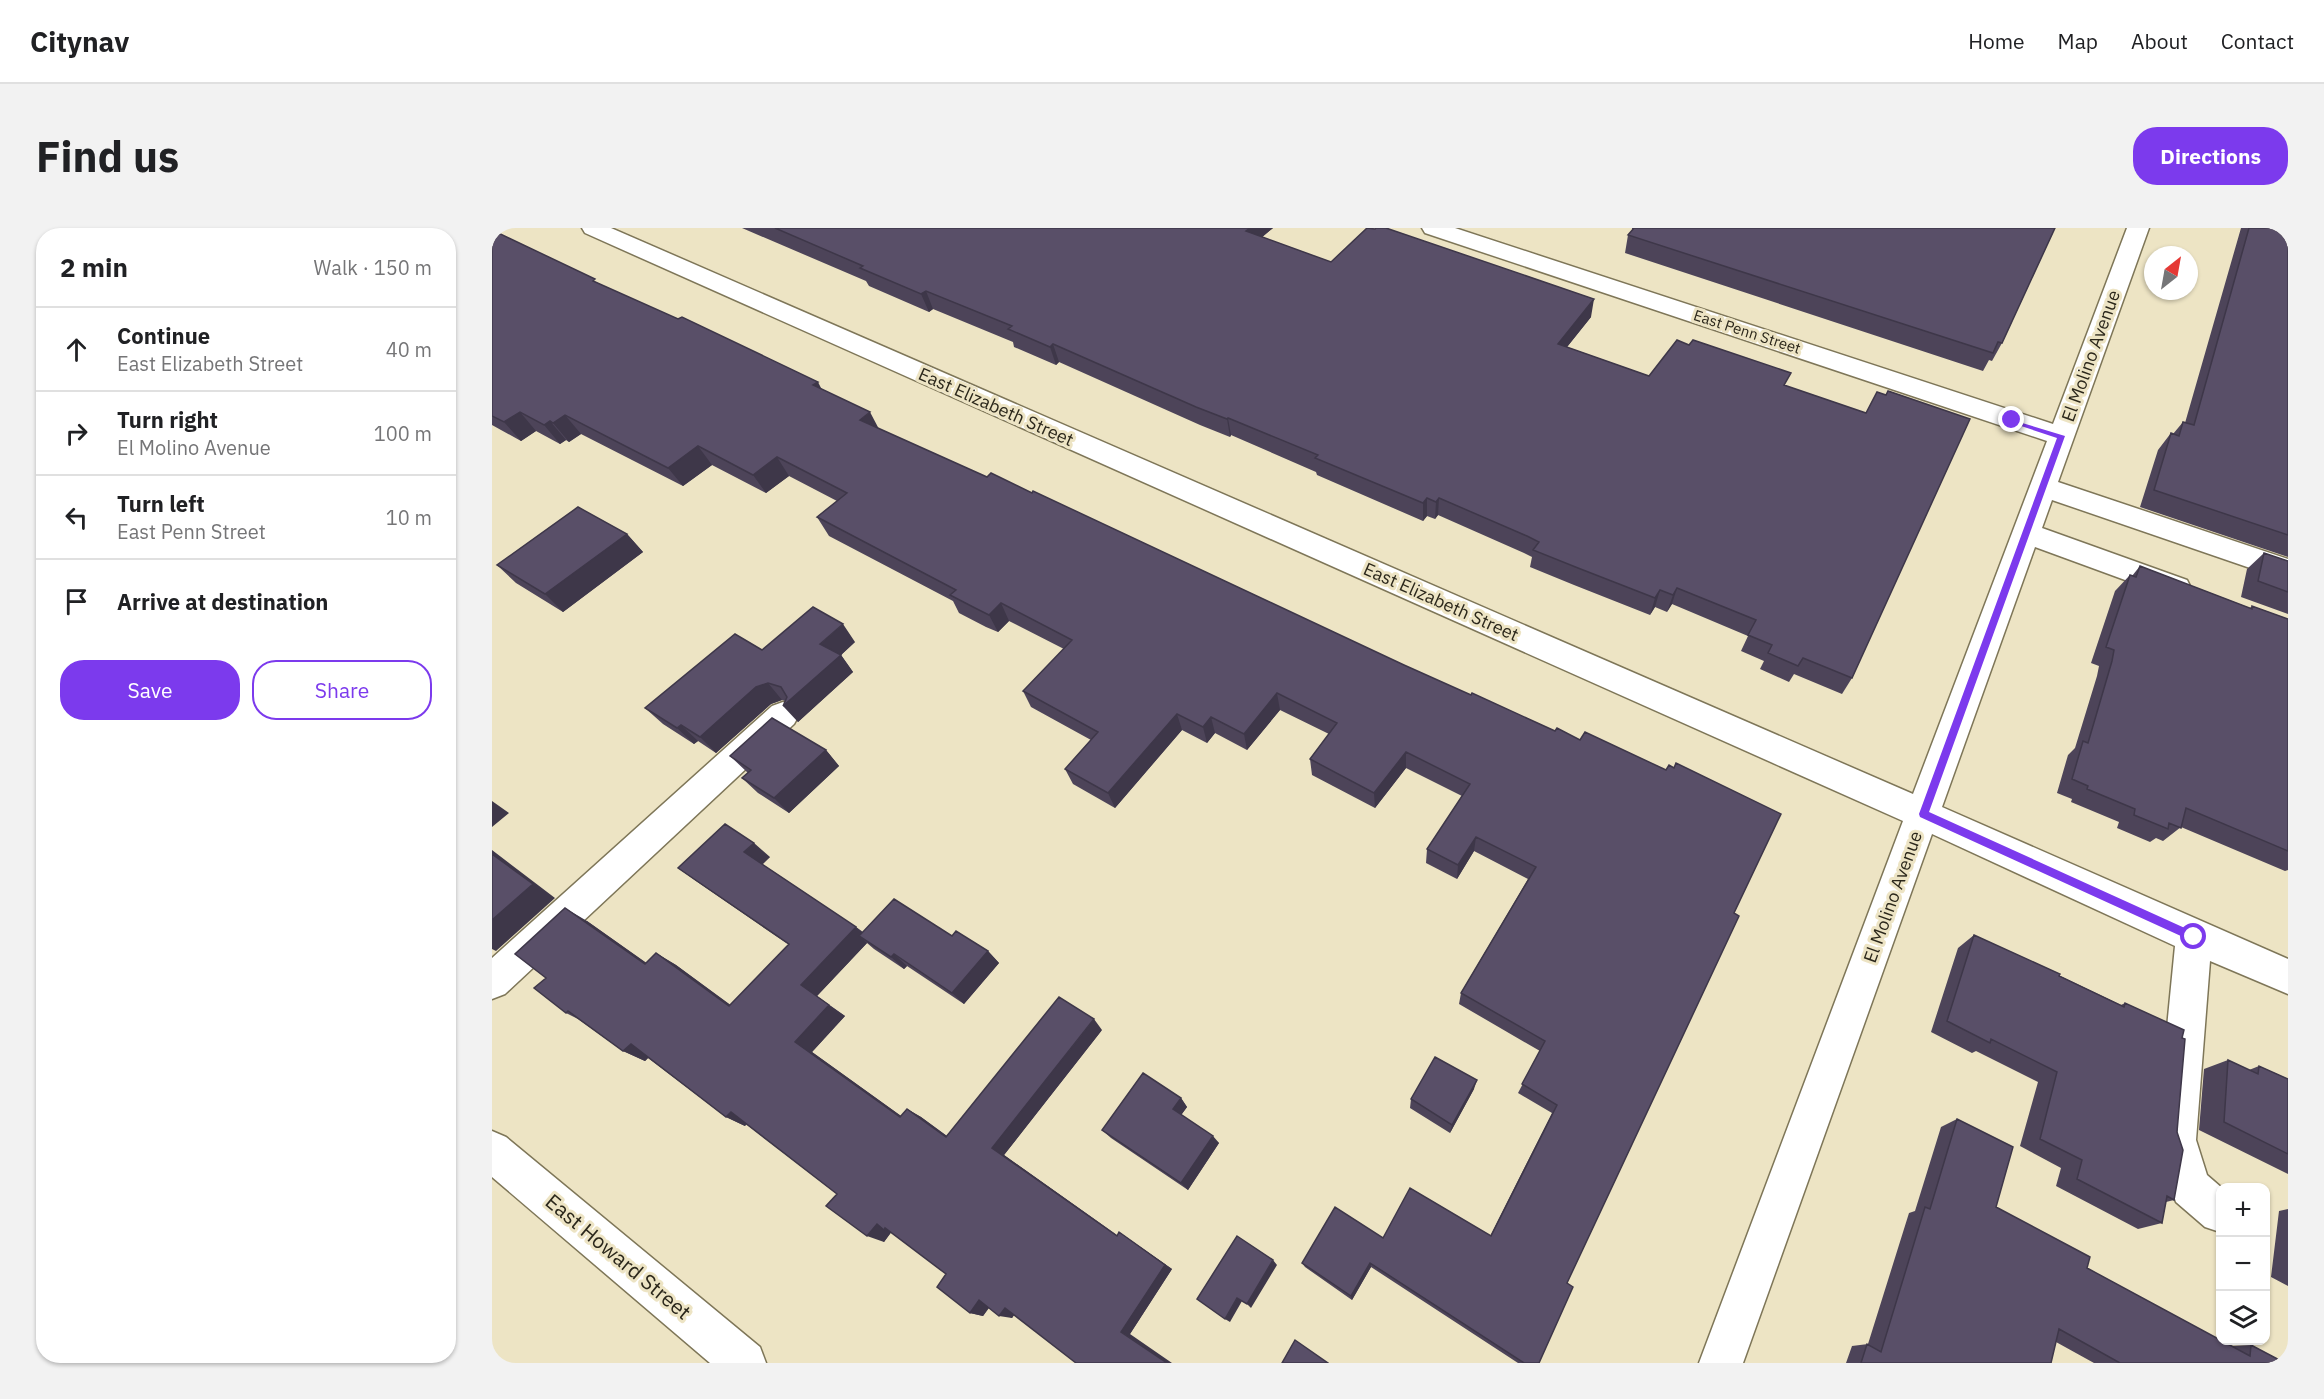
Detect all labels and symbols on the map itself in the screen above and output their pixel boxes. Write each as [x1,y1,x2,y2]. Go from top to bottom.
north arrow [2144,246,2198,300]
street label: El Molino Avenue [2056,287,2125,425]
street label: East Penn Street [1691,305,1803,358]
street label: East Elizabeth Street [915,362,1077,451]
route end [1998,406,2024,432]
street label: East Elizabeth Street [1360,557,1522,646]
street label: El Molino Avenue [1858,828,1927,966]
route start [2180,923,2206,949]
street label: East Howard Street [540,1187,697,1325]

